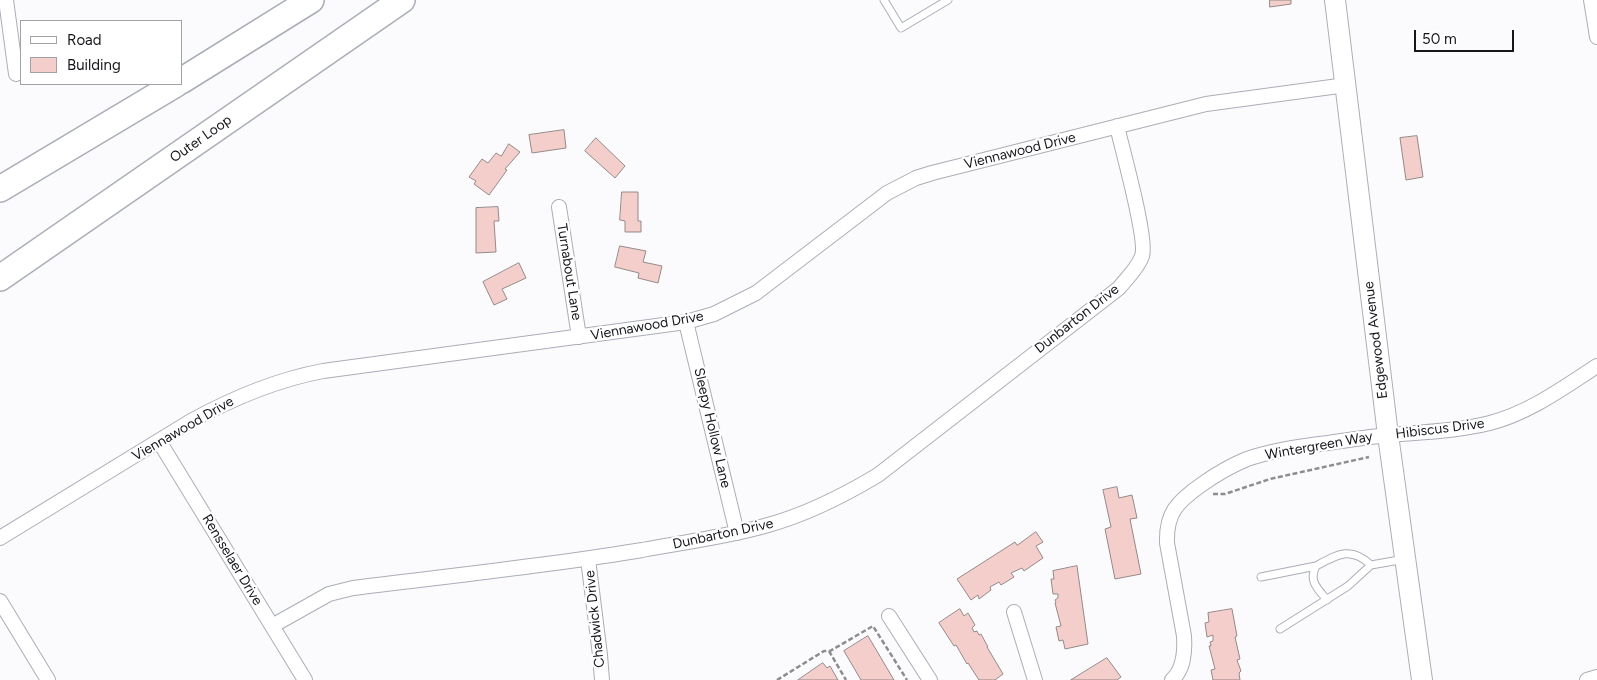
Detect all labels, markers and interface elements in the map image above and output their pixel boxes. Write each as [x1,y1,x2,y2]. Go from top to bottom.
legend [20,20,182,85]
scale bar [1417,20,1517,52]
text: 50 m [1422,30,1457,48]
text: Road [67,31,102,49]
text: Building [67,56,121,74]
street label: Outer Loop [167,112,235,166]
street label: Viennawood Drive [962,129,1078,173]
street label: Turnabout Lane [553,223,585,321]
street label: Edgewood Avenue [1360,280,1392,400]
street label: Dunbarton Drive [1032,281,1122,357]
street label: Viennawood Drive [589,308,705,344]
street label: Sleepy Hollow Lane [690,366,734,490]
street label: Viennawood Drive [129,393,237,465]
street label: Hibiscus Drive [1395,415,1485,443]
street label: Wintergreen Way [1264,428,1374,464]
street label: Rensselaer Drive [198,511,266,609]
street label: Dunbarton Drive [671,515,775,553]
street label: Chadwick Drive [582,570,608,668]

